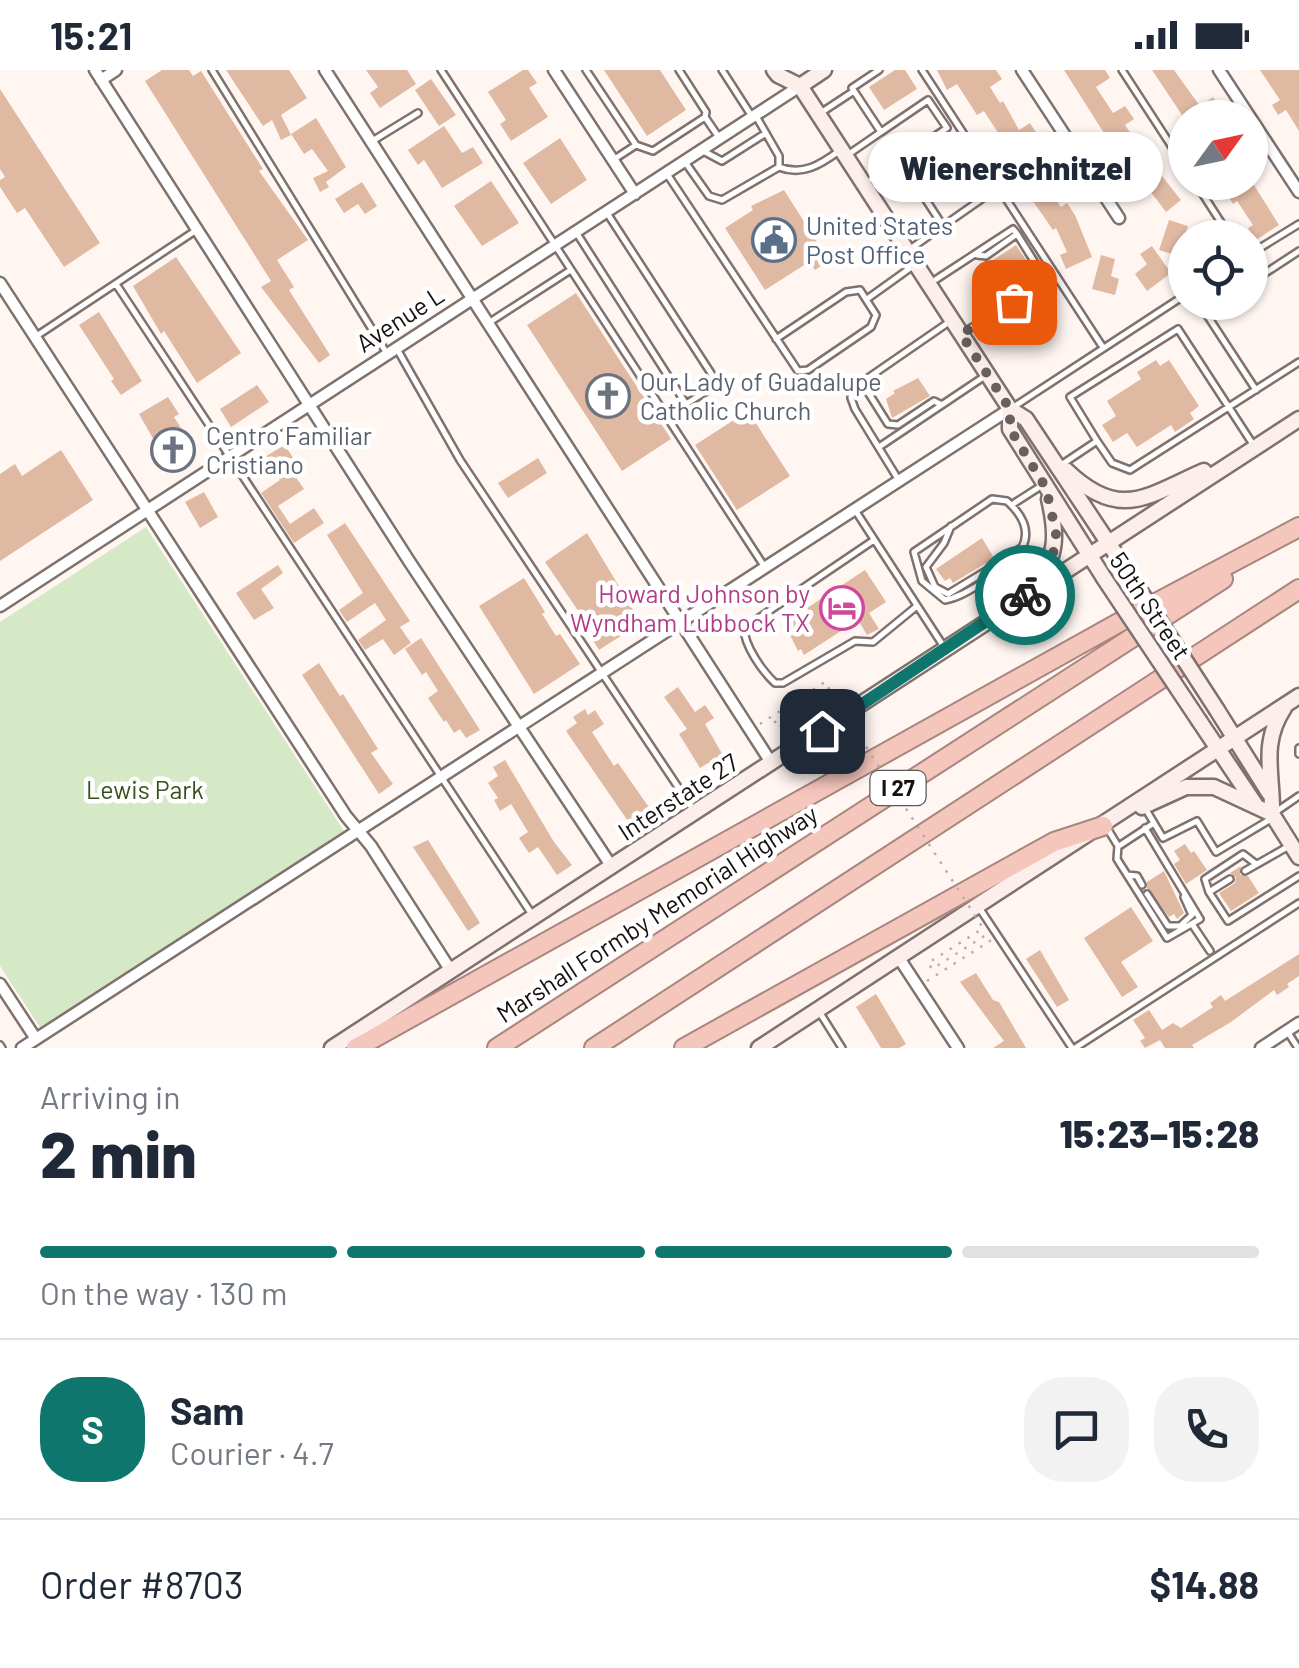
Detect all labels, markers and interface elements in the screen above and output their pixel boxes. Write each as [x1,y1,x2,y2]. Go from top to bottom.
text: 15:21 [50,12,132,58]
north arrow [1168,100,1268,200]
map controls [1168,100,1268,320]
callout: Wienerschnitzel [866,132,1162,202]
text: Wienerschnitzel [900,148,1131,186]
place label: United States Post Office [806,210,953,269]
public building icon: United States Post Office [751,217,797,263]
button: locate [1168,220,1268,320]
pin [972,260,1057,345]
icon: bag [987,275,1042,330]
street label: Avenue L [350,279,449,358]
place label: Our Lady of Guadalupe Catholic Church [640,366,882,425]
church icon: Our Lady of Guadalupe Catholic Church [585,373,631,419]
place label: Centro Familiar Cristiano [206,420,372,479]
church icon: Centro Familiar Cristiano [150,427,196,473]
courier [975,545,1075,645]
street label: 50th Street [1104,546,1198,665]
icon: bike [998,568,1053,623]
place label: Howard Johnson by Wyndham Lubbock TX [570,578,810,637]
hotel icon: Howard Johnson by Wyndham Lubbock TX [819,585,865,631]
pin [780,689,865,774]
icon: home [795,704,850,759]
street label: Interstate 27 [612,746,743,846]
road number: I 27 [870,771,926,805]
park label: Lewis Park [86,774,204,804]
street label: Marshall Formby Memorial Highway [490,798,823,1028]
text: Arriving in [40,1077,180,1115]
text: 15:23–15:28 [1059,1110,1259,1156]
text: 2 min [40,1113,197,1191]
text: On the way · 130 m [40,1273,287,1311]
button: chat [1024,1377,1129,1482]
button: phone [1154,1377,1259,1482]
text: Sam [170,1387,244,1433]
text: S [81,1406,104,1452]
text: Courier · 4.7 [170,1433,334,1471]
text: Order #8703 [40,1561,244,1607]
text: $14.88 [1149,1561,1259,1607]

